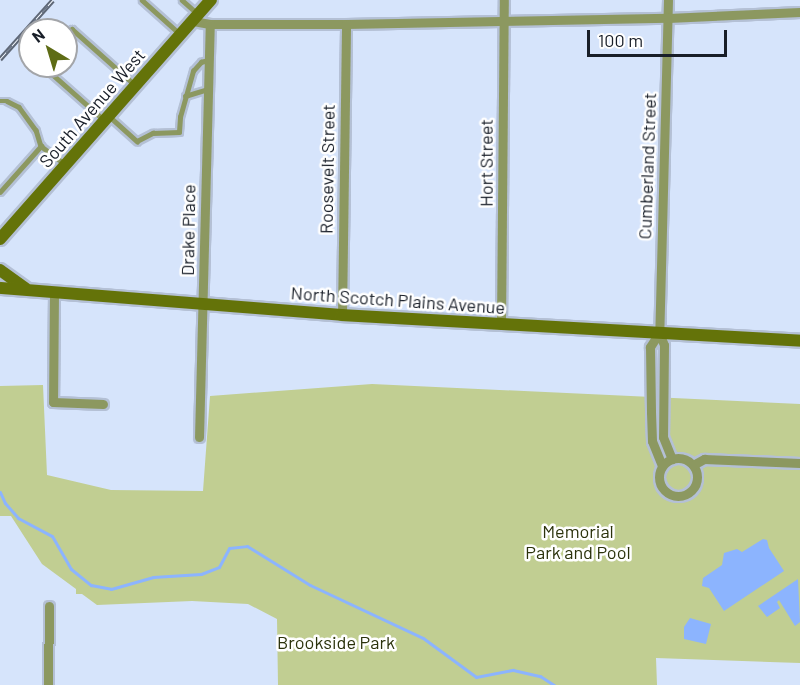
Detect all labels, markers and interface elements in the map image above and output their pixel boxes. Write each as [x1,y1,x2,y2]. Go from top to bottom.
north arrow [18,18,78,78]
scale bar [590,18,730,56]
text: N [28,24,48,46]
text: 100 m [598,29,643,51]
street label: South Avenue West [35,44,149,172]
street label: Cumberland Street [634,92,660,240]
street label: Roosevelt Street [315,104,339,234]
street label: Hort Street [475,119,497,207]
street label: Drake Place [176,184,200,276]
street label: North Scotch Plains Avenue [290,282,506,318]
park label: Memorial Park and Pool [525,521,631,564]
park label: Brookside Park [277,631,395,653]

